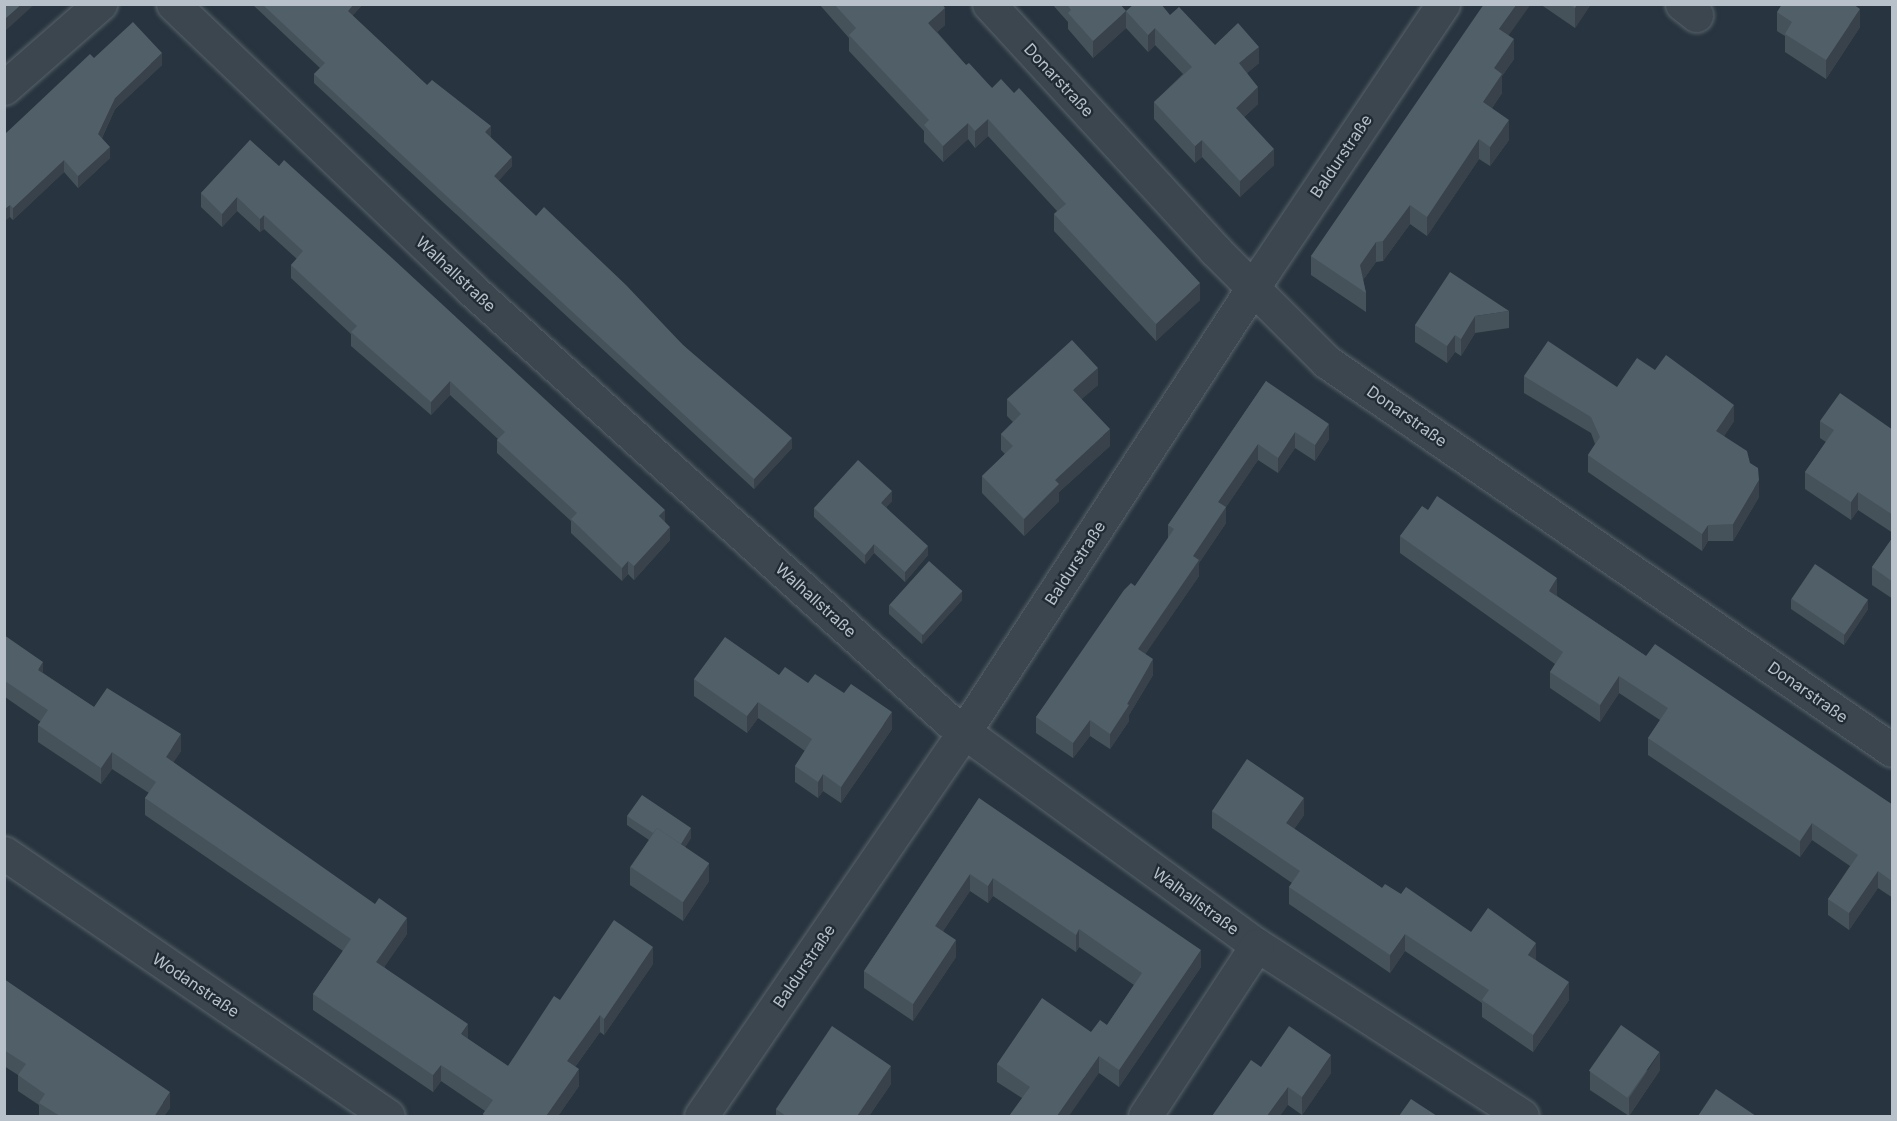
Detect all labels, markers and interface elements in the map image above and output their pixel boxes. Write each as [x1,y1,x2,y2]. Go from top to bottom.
street label: Donarstraße [1020,39,1098,121]
street label: Baldurstraße [1306,111,1376,201]
street label: Walhallstraße [412,232,500,316]
street label: Donarstraße [1363,381,1451,451]
street label: Baldurstraße [1041,517,1109,609]
street label: Walhallstraße [772,559,860,641]
street label: Donarstraße [1764,657,1852,727]
street label: Walhallstraße [1149,863,1243,939]
street label: Baldurstraße [769,921,839,1011]
street label: Wodanstraße [149,949,243,1021]

